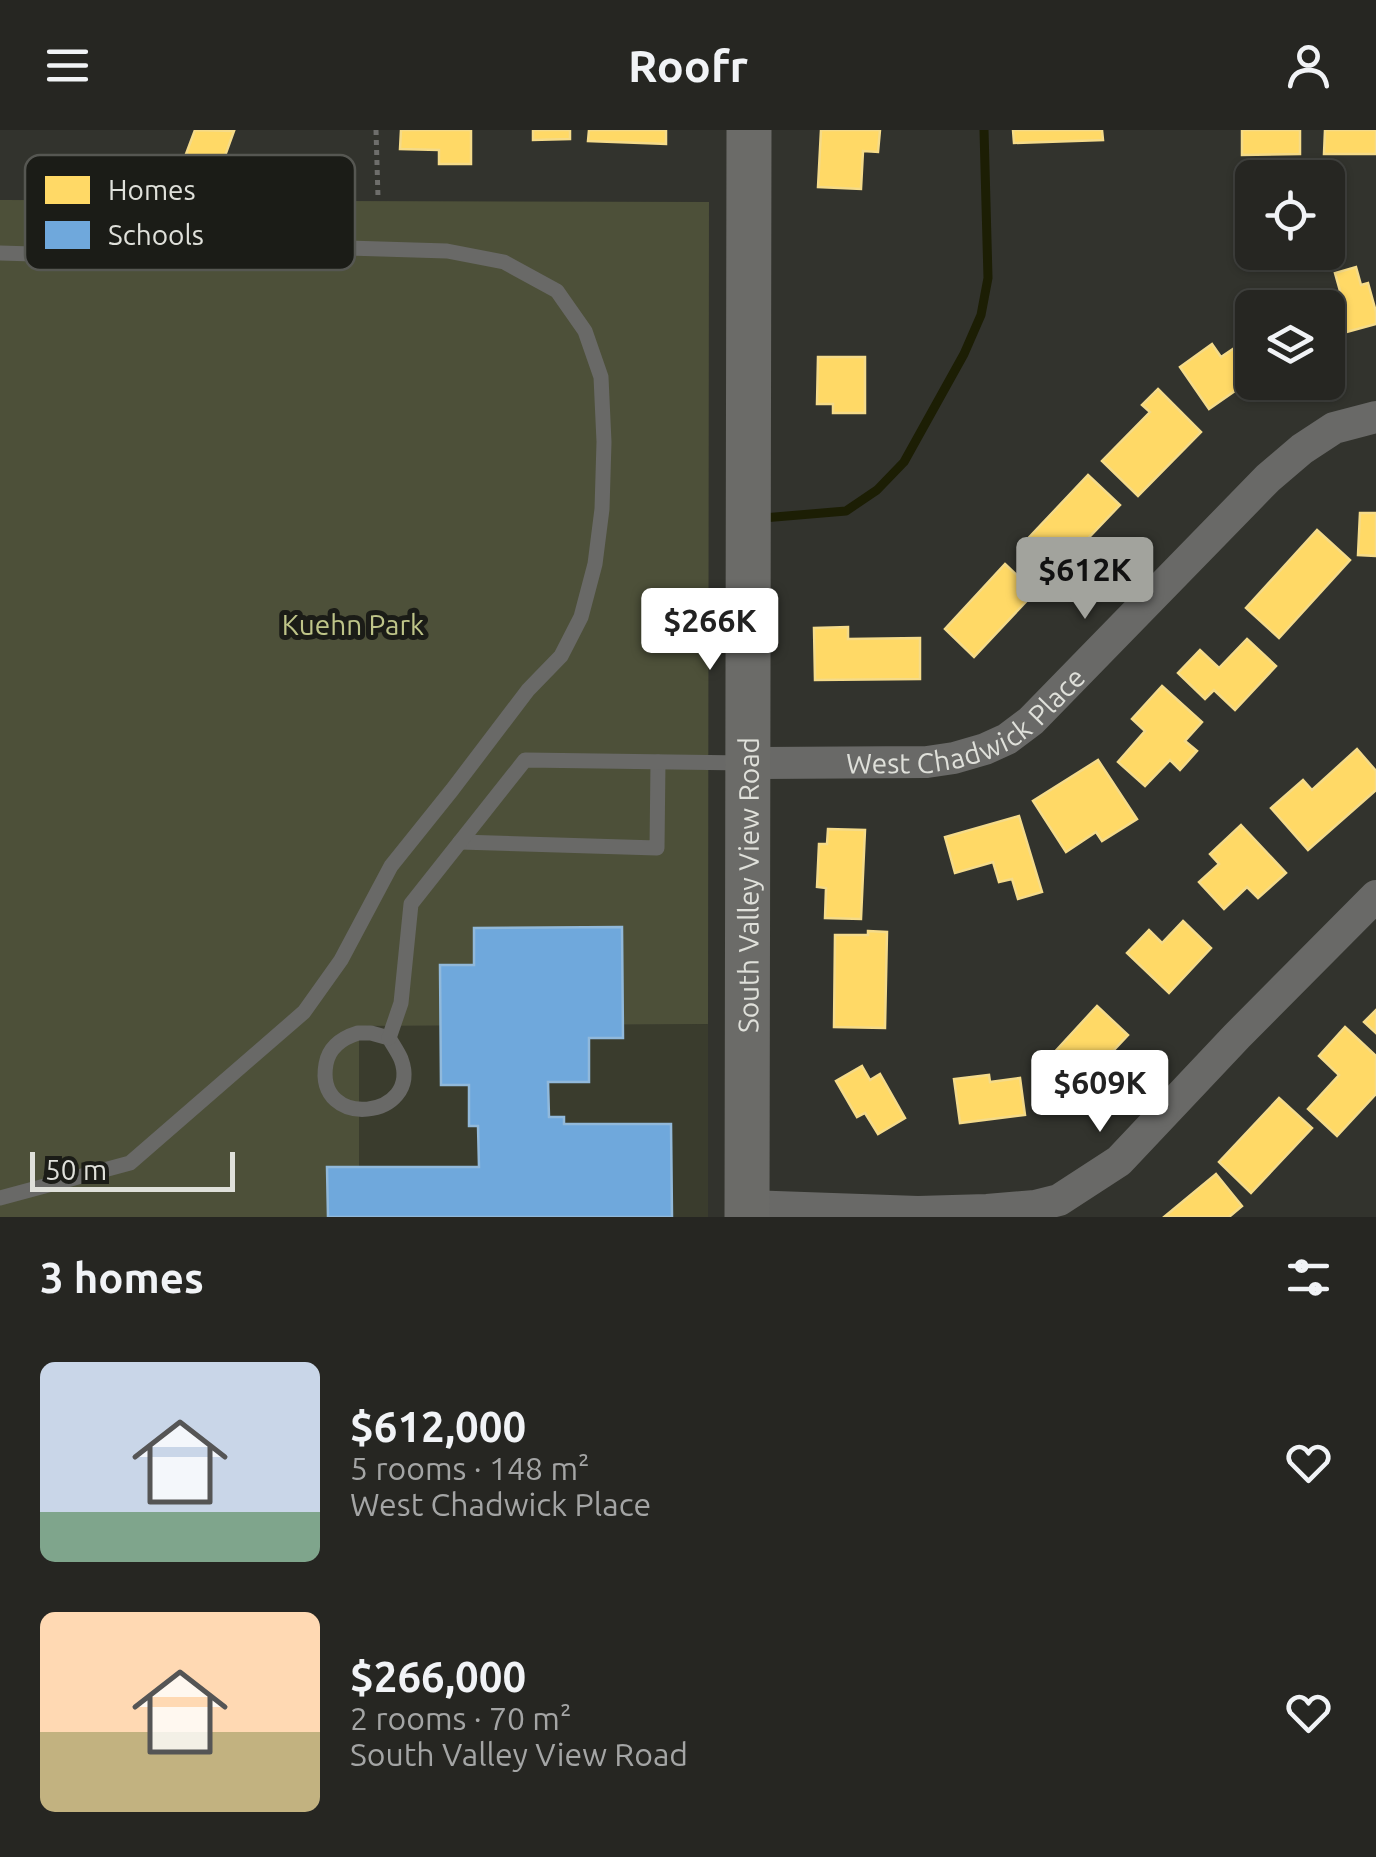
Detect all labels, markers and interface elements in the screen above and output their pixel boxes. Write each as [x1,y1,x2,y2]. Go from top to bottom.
icon: menu [40,38,95,93]
icon: person [1281,38,1336,93]
text: Roofr [628,40,748,91]
legend [25,155,355,270]
map controls [1235,160,1345,400]
button: locate [1235,160,1345,270]
text: Homes [108,174,196,205]
text: Schools [108,219,204,250]
button: layers [1235,290,1345,400]
pin: $612K [1015,537,1155,622]
text: $612K [1038,551,1132,587]
pin: $266K [640,588,780,673]
text: $266K [663,602,757,638]
park label: Kuehn Park [282,609,424,640]
street label: West Chadwick Place [846,661,1090,778]
street label: South Valley View Road [732,737,763,1033]
pin: $609K [1030,1050,1170,1135]
text: $609K [1053,1064,1147,1100]
scale bar [30,1147,235,1192]
text: 50 m [45,1154,107,1185]
icon: filters [1281,1250,1336,1305]
text: 3 homes [40,1254,204,1301]
icon: home [120,1402,240,1522]
text: $612,000 [350,1403,526,1450]
icon: heart [1281,1435,1336,1490]
text: 5 rooms · 148 m² [350,1450,590,1486]
text: West Chadwick Place [350,1486,651,1522]
icon: home [120,1652,240,1772]
text: $266,000 [350,1653,526,1700]
icon: heart [1281,1685,1336,1740]
text: 2 rooms · 70 m² [350,1700,571,1736]
text: South Valley View Road [350,1736,688,1772]

